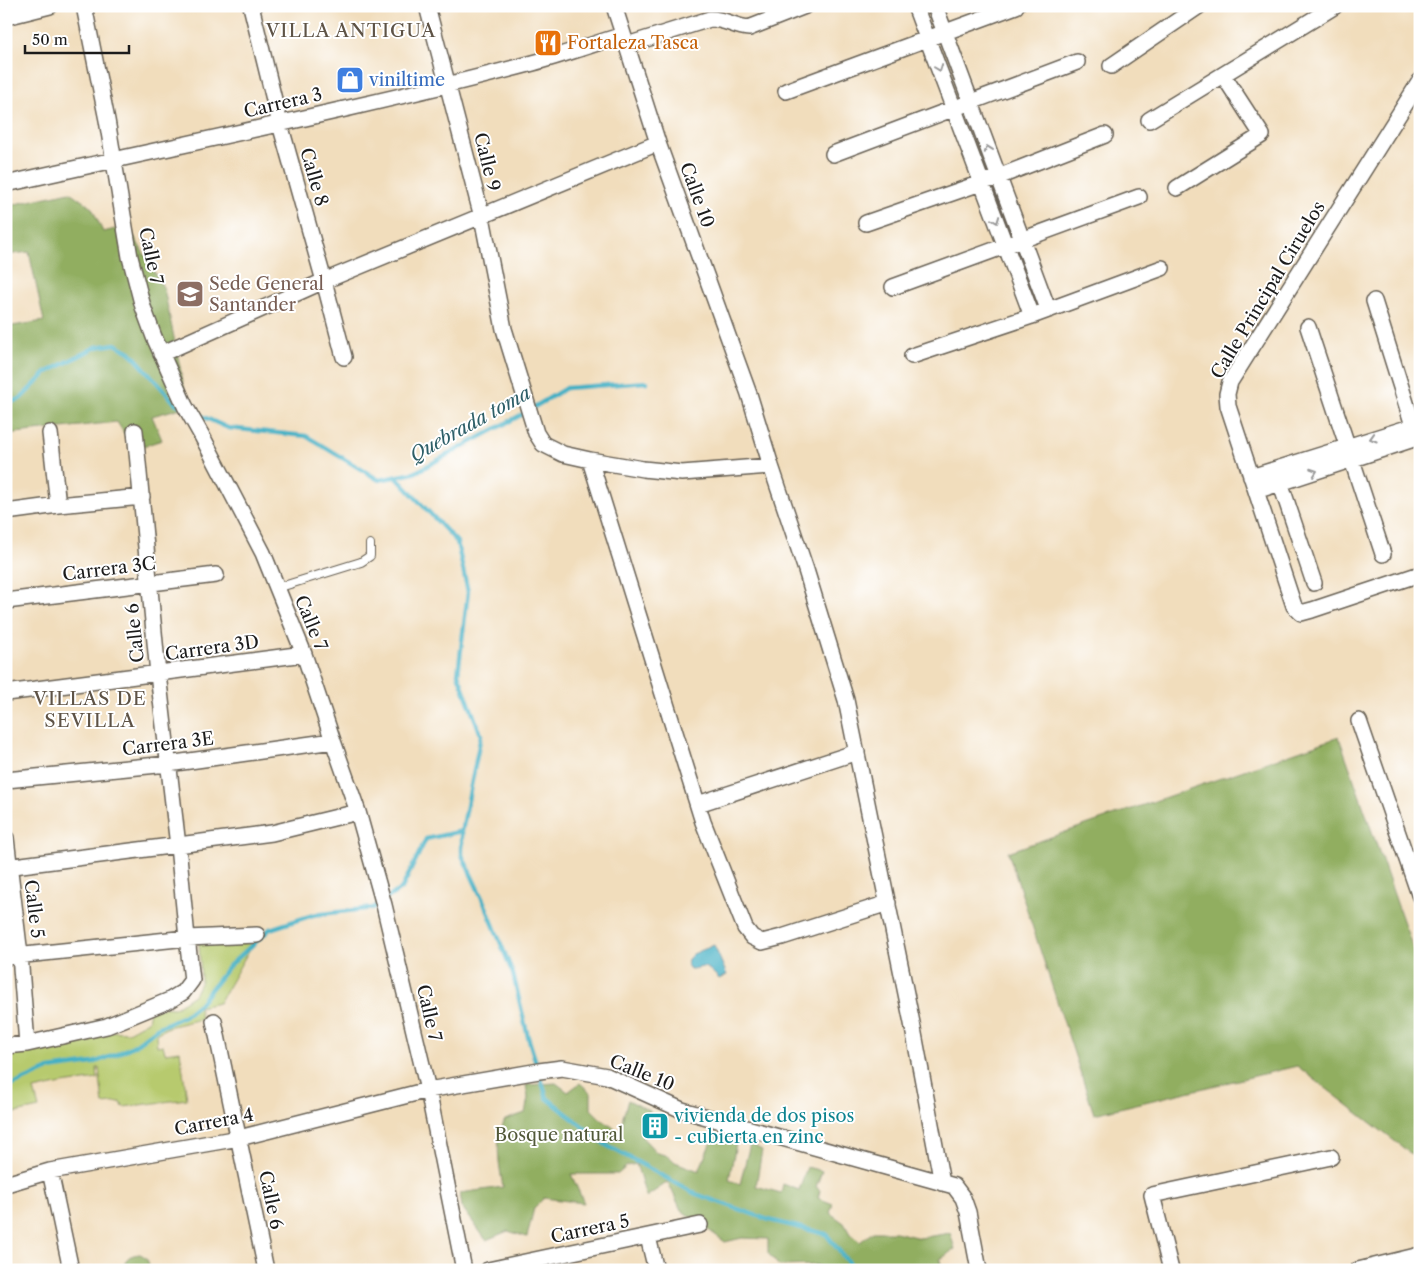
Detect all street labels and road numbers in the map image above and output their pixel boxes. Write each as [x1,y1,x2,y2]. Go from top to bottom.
street label: Carrera 3 [242,83,324,123]
street label: Calle 9 [469,130,505,194]
street label: Calle 8 [295,145,333,209]
street label: Calle 10 [675,159,719,231]
street label: Calle Principal Ciruelos [1206,197,1330,383]
street label: Calle 7 [134,225,168,287]
street label: Carrera 3C [61,552,157,586]
street label: Calle 7 [290,592,332,654]
street label: Calle 6 [121,602,149,664]
street label: Carrera 3D [164,631,260,665]
street label: Carrera 3E [121,727,215,761]
street label: Calle 5 [20,879,48,939]
street label: Calle 7 [412,982,446,1044]
street label: Calle 10 [606,1050,678,1096]
street label: Carrera 4 [172,1104,256,1140]
street label: Calle 6 [254,1169,288,1231]
street label: Carrera 5 [549,1210,631,1248]

